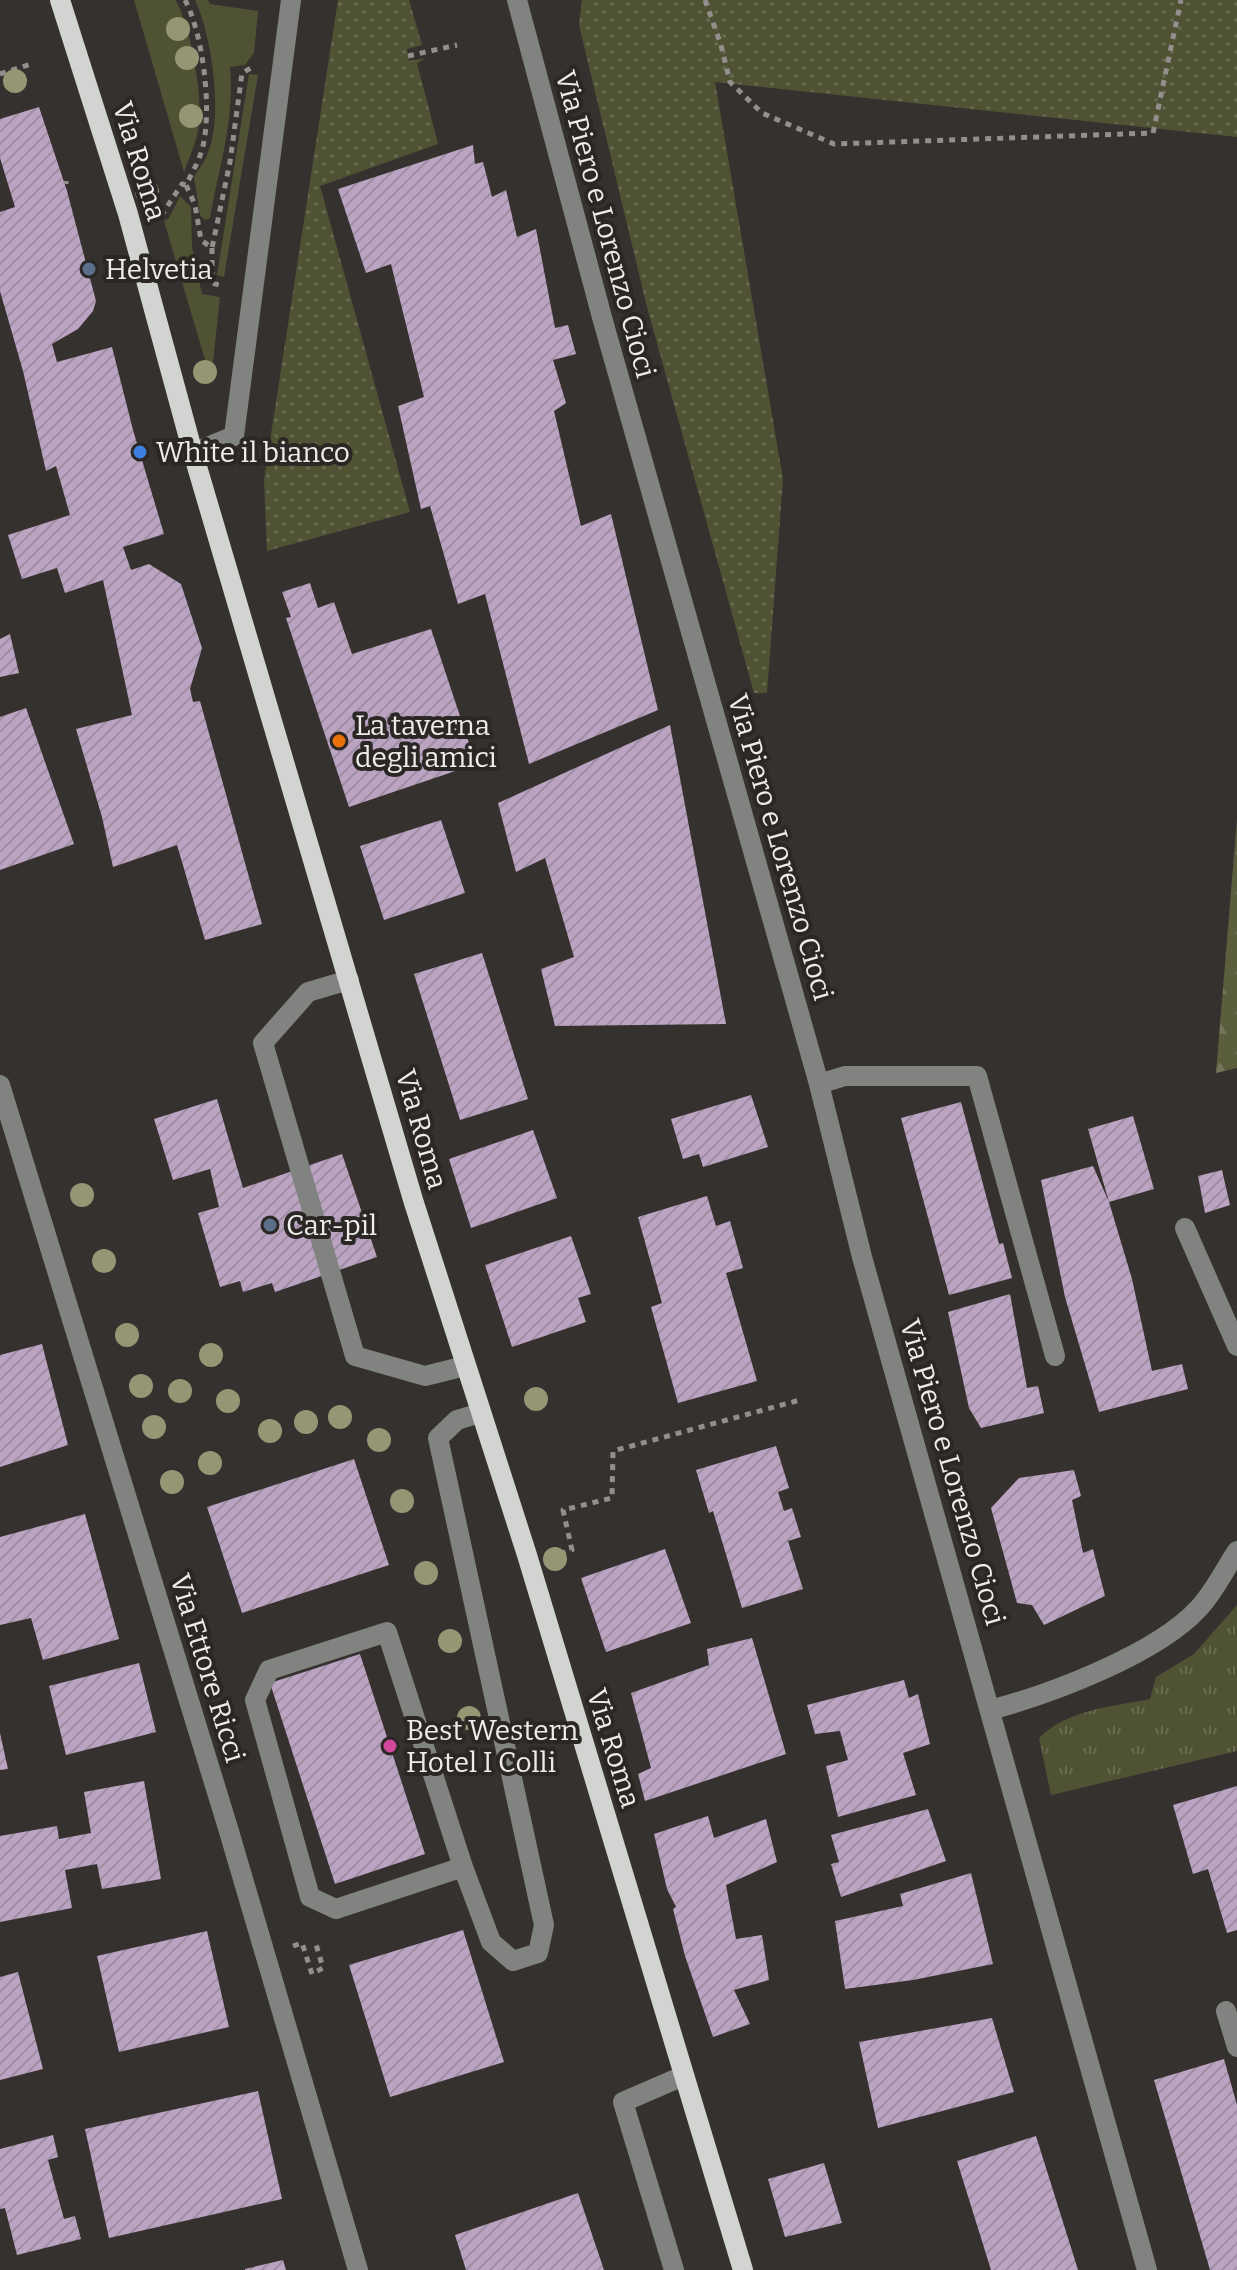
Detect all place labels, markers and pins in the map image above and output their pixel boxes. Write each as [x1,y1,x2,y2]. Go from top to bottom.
place label: Helvetia [105,253,213,286]
marker: Helvetia [80,260,98,278]
place label: White il bianco [156,436,350,469]
marker: White il bianco [131,443,149,461]
place label: La taverna degli amici [355,709,497,774]
marker: La taverna degli amici [330,732,348,750]
place label: Car-pil [286,1209,377,1242]
marker: Car-pil [261,1216,279,1234]
place label: Best Western Hotel I Colli [406,1714,579,1779]
marker: Best Western Hotel I Colli [381,1737,399,1755]

